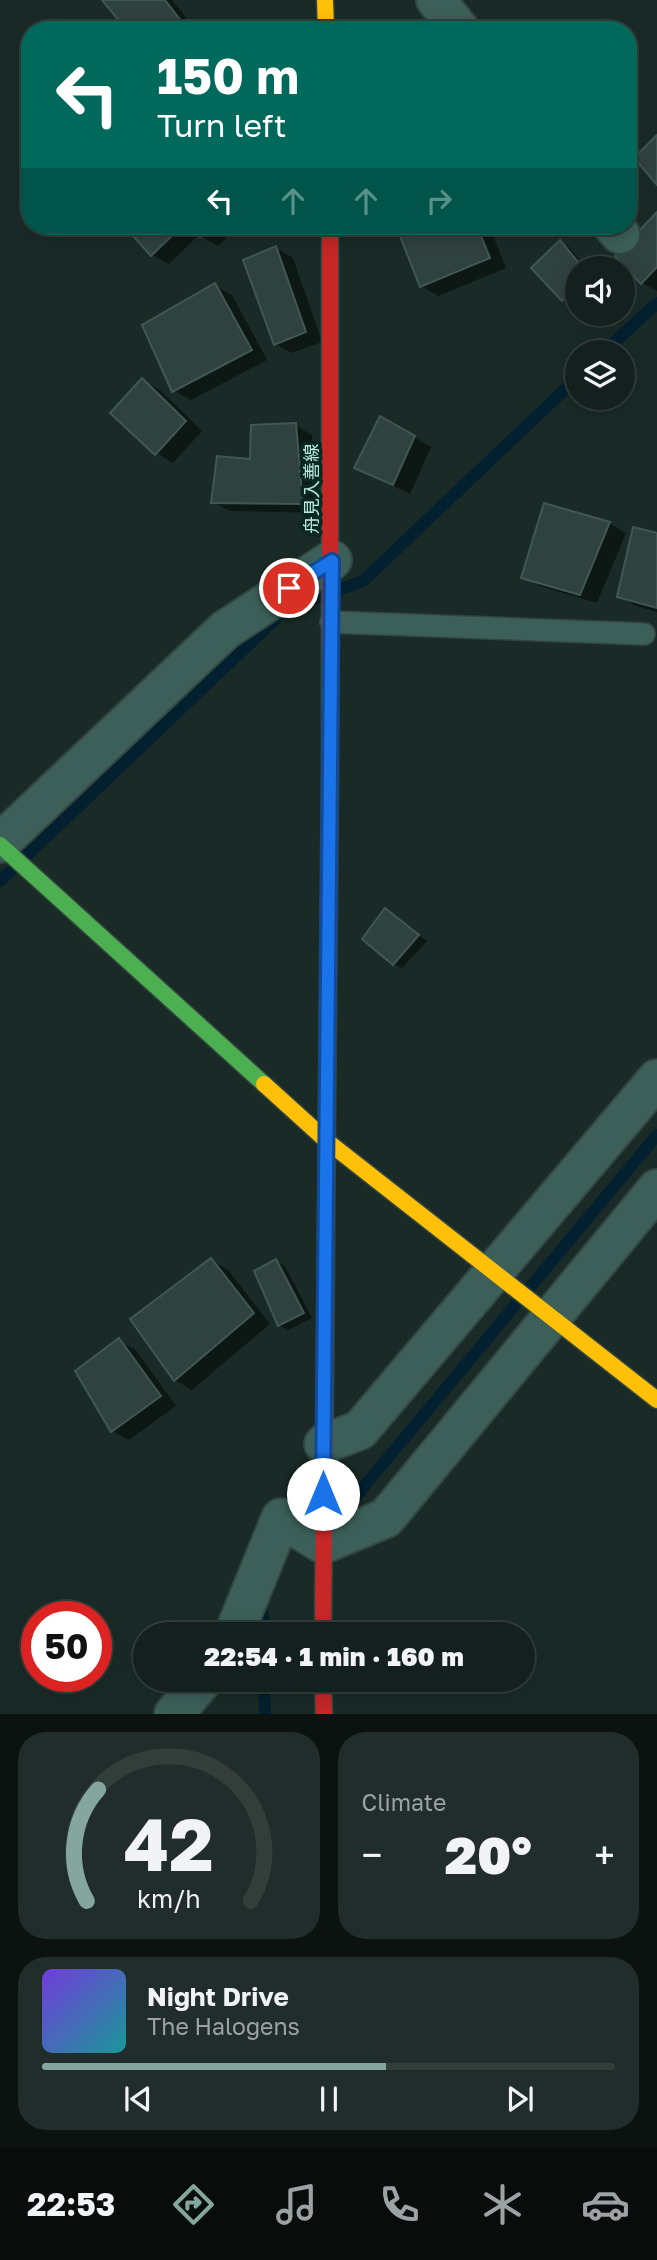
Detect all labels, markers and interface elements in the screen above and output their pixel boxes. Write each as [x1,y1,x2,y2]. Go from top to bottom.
text: 150 m [157,46,299,105]
icon: left [42,49,133,140]
text: Turn left [157,106,286,144]
icon: left [201,182,239,220]
icon: ahead [274,182,312,220]
icon: ahead [347,182,385,220]
icon: right [420,182,458,220]
map controls [565,256,635,410]
button: sound [565,256,635,326]
button: layers [565,340,635,410]
street label: 舟見入善線 [300,444,322,534]
pin [259,558,319,618]
icon: arrive [270,569,308,607]
position arrow [286,1457,360,1531]
speed limit sign: 50 [21,1601,112,1692]
text: 22:54 · 1 min · 160 m [204,1641,464,1672]
text: Climate [362,1788,446,1816]
text: 42 [124,1801,214,1888]
text: 20° [445,1823,532,1885]
text: − [362,1832,382,1877]
text: + [594,1832,615,1877]
text: km/h [137,1883,201,1914]
text: Night Drive [147,1981,289,2012]
text: The Halogens [147,2012,300,2040]
icon: previous [119,2080,157,2118]
icon: pause [310,2080,348,2118]
icon: next [501,2080,539,2118]
icon: directions [169,2180,218,2229]
icon: music [272,2180,321,2229]
icon: phone [375,2180,424,2229]
icon: climate [478,2180,527,2229]
icon: car [581,2180,630,2229]
text: 22:53 [27,2185,115,2223]

